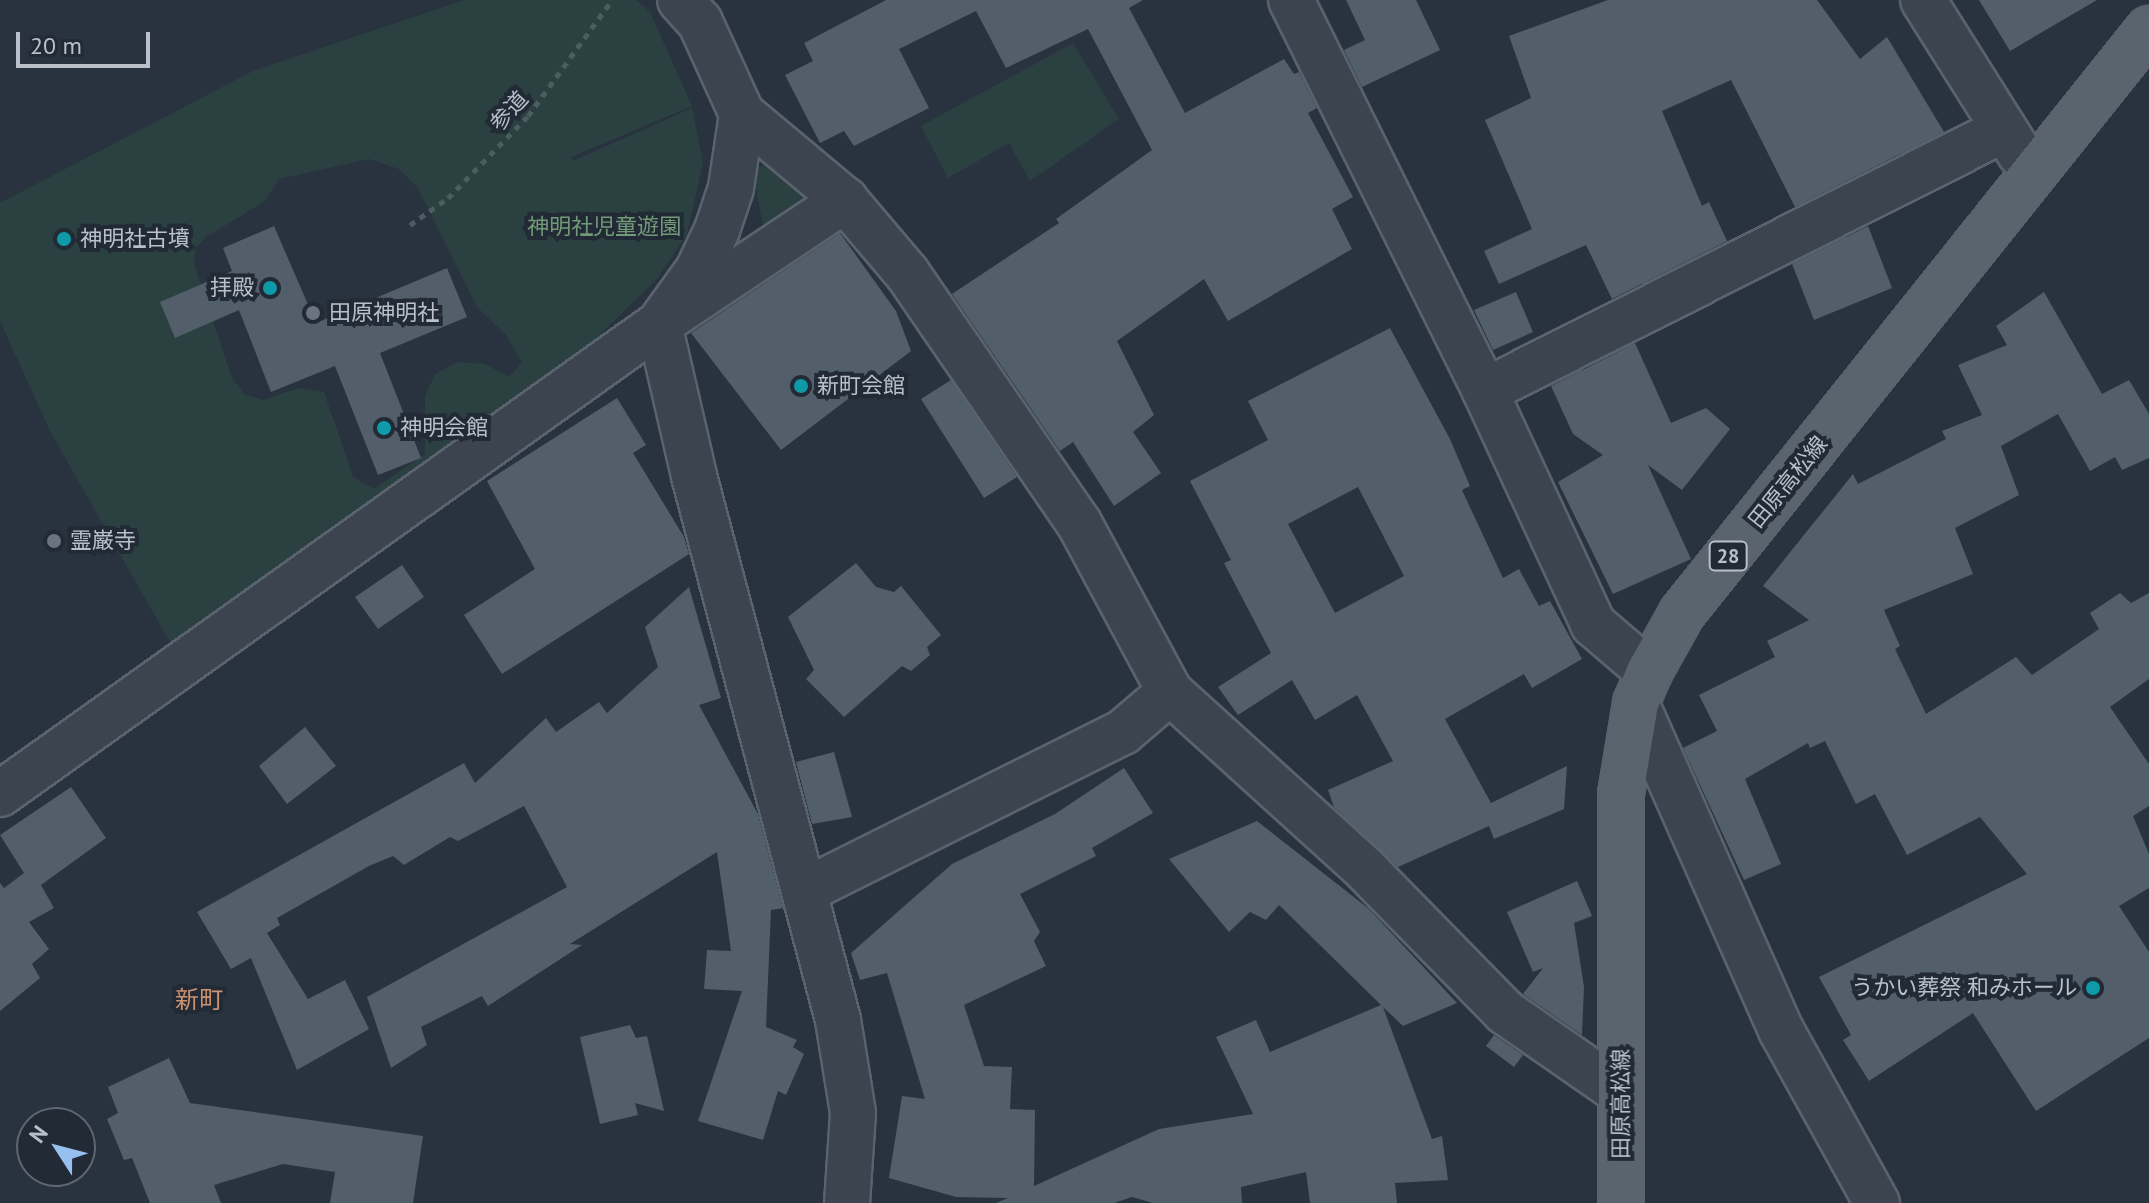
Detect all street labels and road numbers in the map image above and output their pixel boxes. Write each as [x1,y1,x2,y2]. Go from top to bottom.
street label: 参道 [484,86,534,136]
street label: 田原高松線 [1743,431,1833,533]
road number: 28 [1708,540,1748,572]
street label: 田原高松線 [1608,1049,1634,1159]

